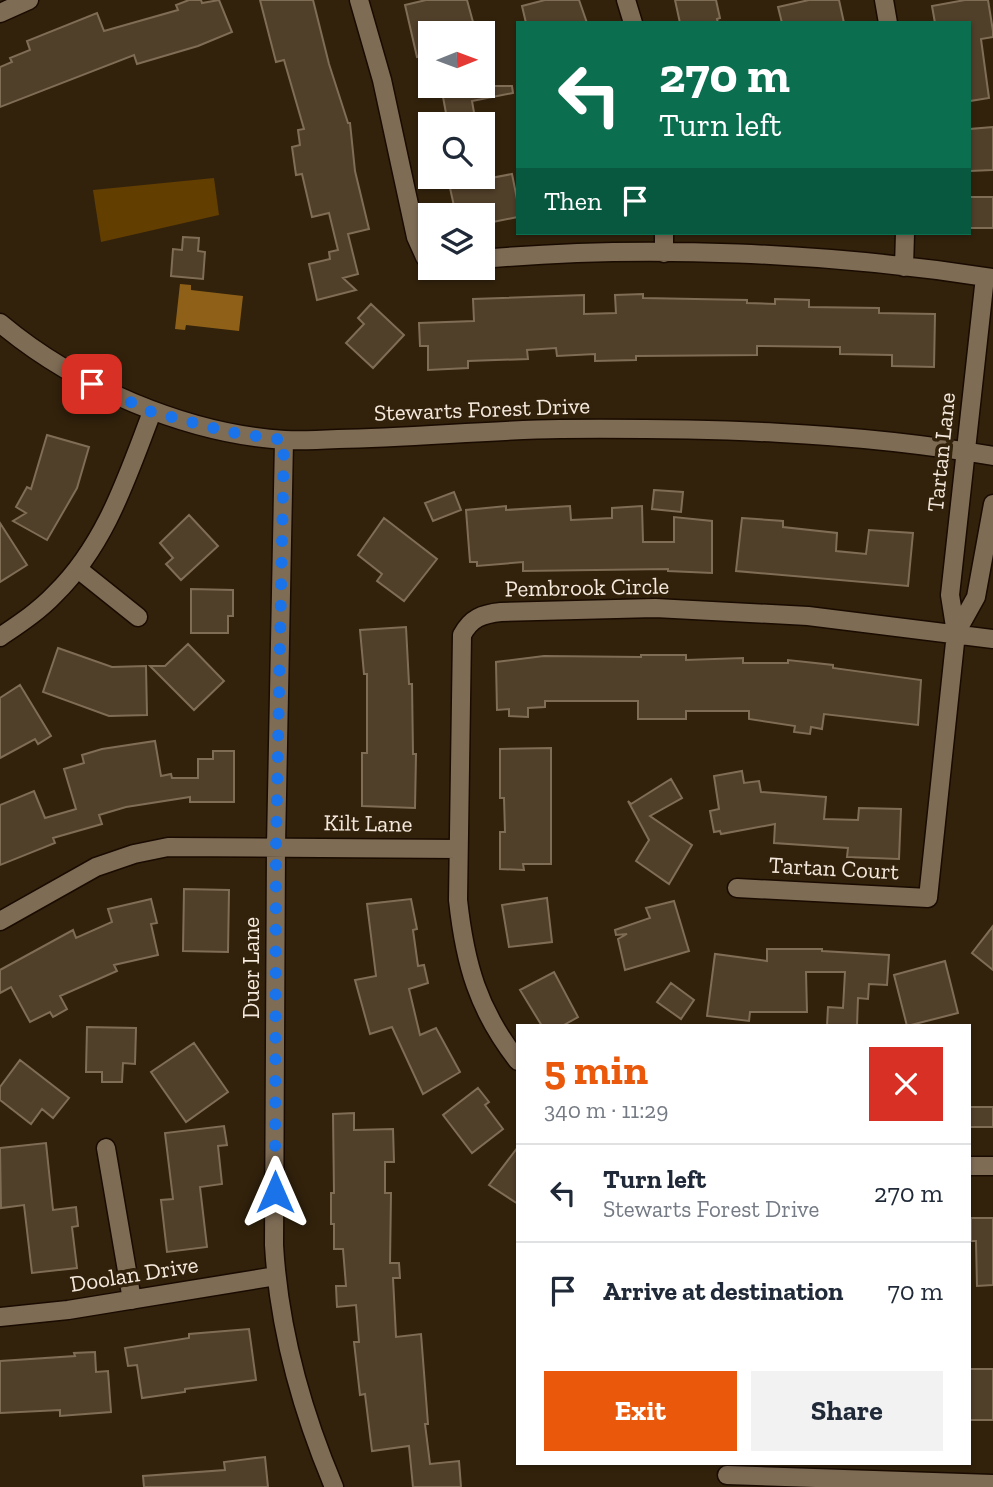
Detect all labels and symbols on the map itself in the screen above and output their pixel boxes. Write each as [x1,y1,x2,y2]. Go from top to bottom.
north arrow [418,21,495,98]
pin [62,354,122,414]
street label: Stewarts Forest Drive [373,391,591,427]
street label: Tartan Lane [921,391,961,513]
street label: Pembrook Circle [504,572,670,602]
street label: Kilt Lane [323,808,413,838]
street label: Tartan Court [768,851,900,885]
street label: Duer Lane [237,917,265,1019]
position arrow [238,1155,312,1229]
street label: Doolan Drive [68,1250,200,1298]

